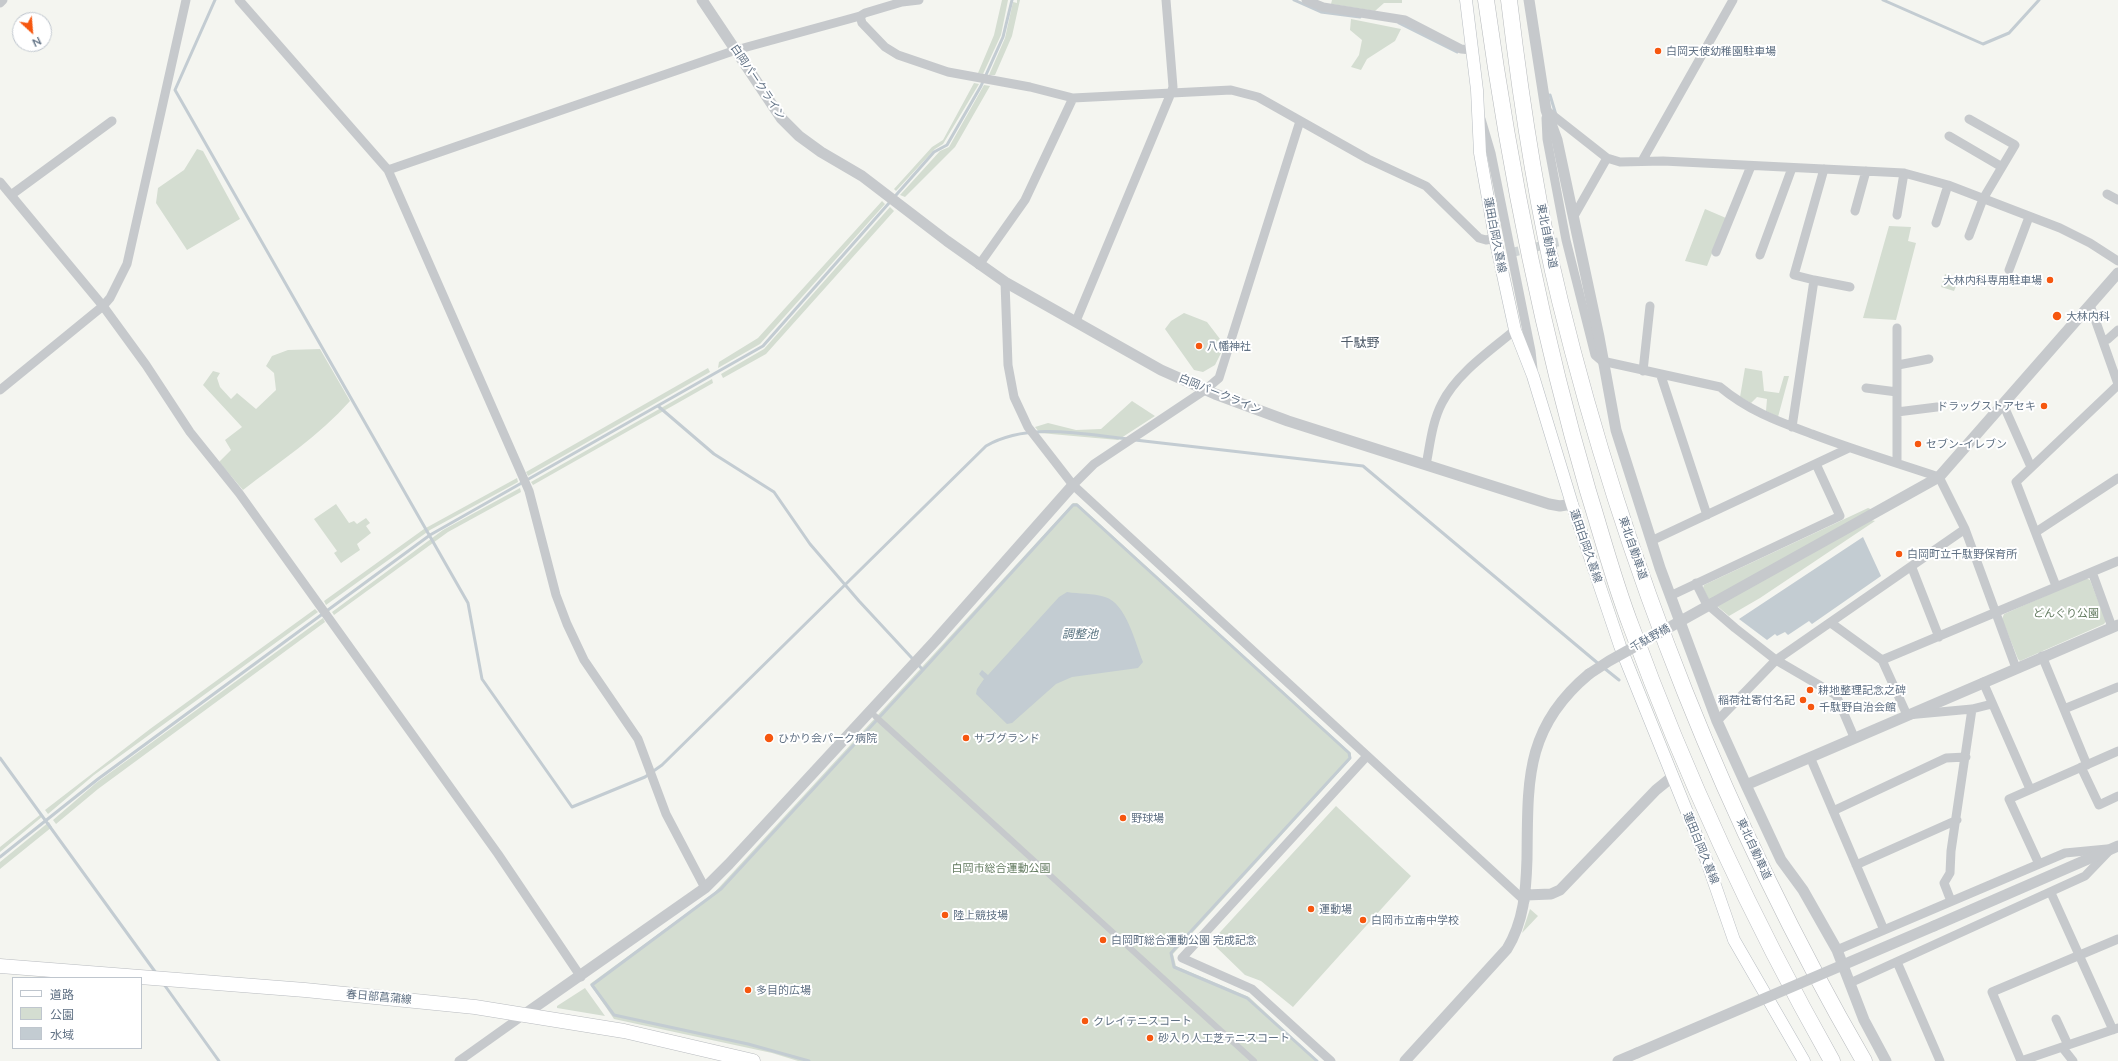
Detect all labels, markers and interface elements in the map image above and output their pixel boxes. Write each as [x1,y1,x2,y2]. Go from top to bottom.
north arrow [12,12,52,52]
text: N [30,35,44,50]
street label: 白岡パークライン [728,42,788,122]
place label: 白岡天使幼稚園駐車場 [1666,44,1776,58]
marker: 白岡天使幼稚園駐車場 [1653,46,1663,56]
street label: 蓮田白岡久喜線 [1481,196,1509,274]
street label: 東北自動車道 [1534,202,1560,270]
place label: 大林内科専用駐車場 [1943,273,2042,287]
marker: 大林内科専用駐車場 [2045,275,2055,285]
place label: 大林内科 [2066,309,2110,323]
marker: 大林内科 [2051,310,2063,322]
district label: 千駄野 [1341,335,1379,351]
place label: 八幡神社 [1207,339,1251,353]
marker: 八幡神社 [1194,341,1204,351]
street label: 白岡パークライン [1177,371,1263,417]
place label: ドラッグストアセキ [1937,399,2036,413]
marker: ドラッグストアセキ [2039,401,2049,411]
place label: セブン-イレブン [1926,437,2007,451]
marker: セブン-イレブン [1913,439,1923,449]
street label: 蓮田白岡久喜線 [1567,507,1605,585]
street label: 東北自動車道 [1616,515,1650,581]
place label: 白岡町立千駄野保育所 [1907,547,2017,561]
marker: 白岡町立千駄野保育所 [1894,549,1904,559]
park label: どんぐり公園 [2033,606,2099,620]
street label: 千駄野橋 [1628,622,1672,654]
water label: 調整池 [1062,627,1098,641]
place label: 耕地整理記念之碑 [1818,683,1906,697]
marker: 耕地整理記念之碑 [1805,685,1815,695]
place label: 稲荷社寄付名記 [1718,693,1795,707]
marker: 稲荷社寄付名記 [1798,695,1808,705]
place label: 千駄野自治会館 [1819,700,1896,714]
marker: 千駄野自治会館 [1806,702,1816,712]
place label: ひかり会パーク病院 [778,731,877,745]
place label: サブグランド [974,731,1040,745]
marker: ひかり会パーク病院 [763,732,775,744]
marker: サブグランド [961,733,971,743]
street label: 蓮田白岡久喜線 [1680,810,1722,886]
place label: 野球場 [1131,811,1164,825]
marker: 野球場 [1118,813,1128,823]
street label: 東北自動車道 [1734,816,1774,882]
park label: 白岡市総合運動公園 [952,861,1050,875]
place label: 運動場 [1319,902,1352,916]
marker: 運動場 [1306,904,1316,914]
place label: 陸上競技場 [953,908,1008,922]
marker: 陸上競技場 [940,910,950,920]
place label: 白岡市立南中学校 [1371,913,1459,927]
marker: 白岡市立南中学校 [1358,915,1368,925]
place label: 白岡町総合運動公園 完成記念 [1111,933,1257,947]
marker: 白岡町総合運動公園 完成記念 [1098,935,1108,945]
legend [12,977,142,1049]
place label: 多目的広場 [756,983,811,997]
marker: 多目的広場 [743,985,753,995]
text: 道路 [50,987,74,1002]
street label: 春日部菖蒲線 [346,988,412,1006]
text: 公園 [50,1007,74,1022]
place label: クレイテニスコート [1093,1014,1192,1028]
marker: クレイテニスコート [1080,1016,1090,1026]
text: 水域 [50,1027,74,1042]
place label: 砂入り人工芝テニスコート [1158,1031,1290,1045]
marker: 砂入り人工芝テニスコート [1145,1033,1155,1043]

